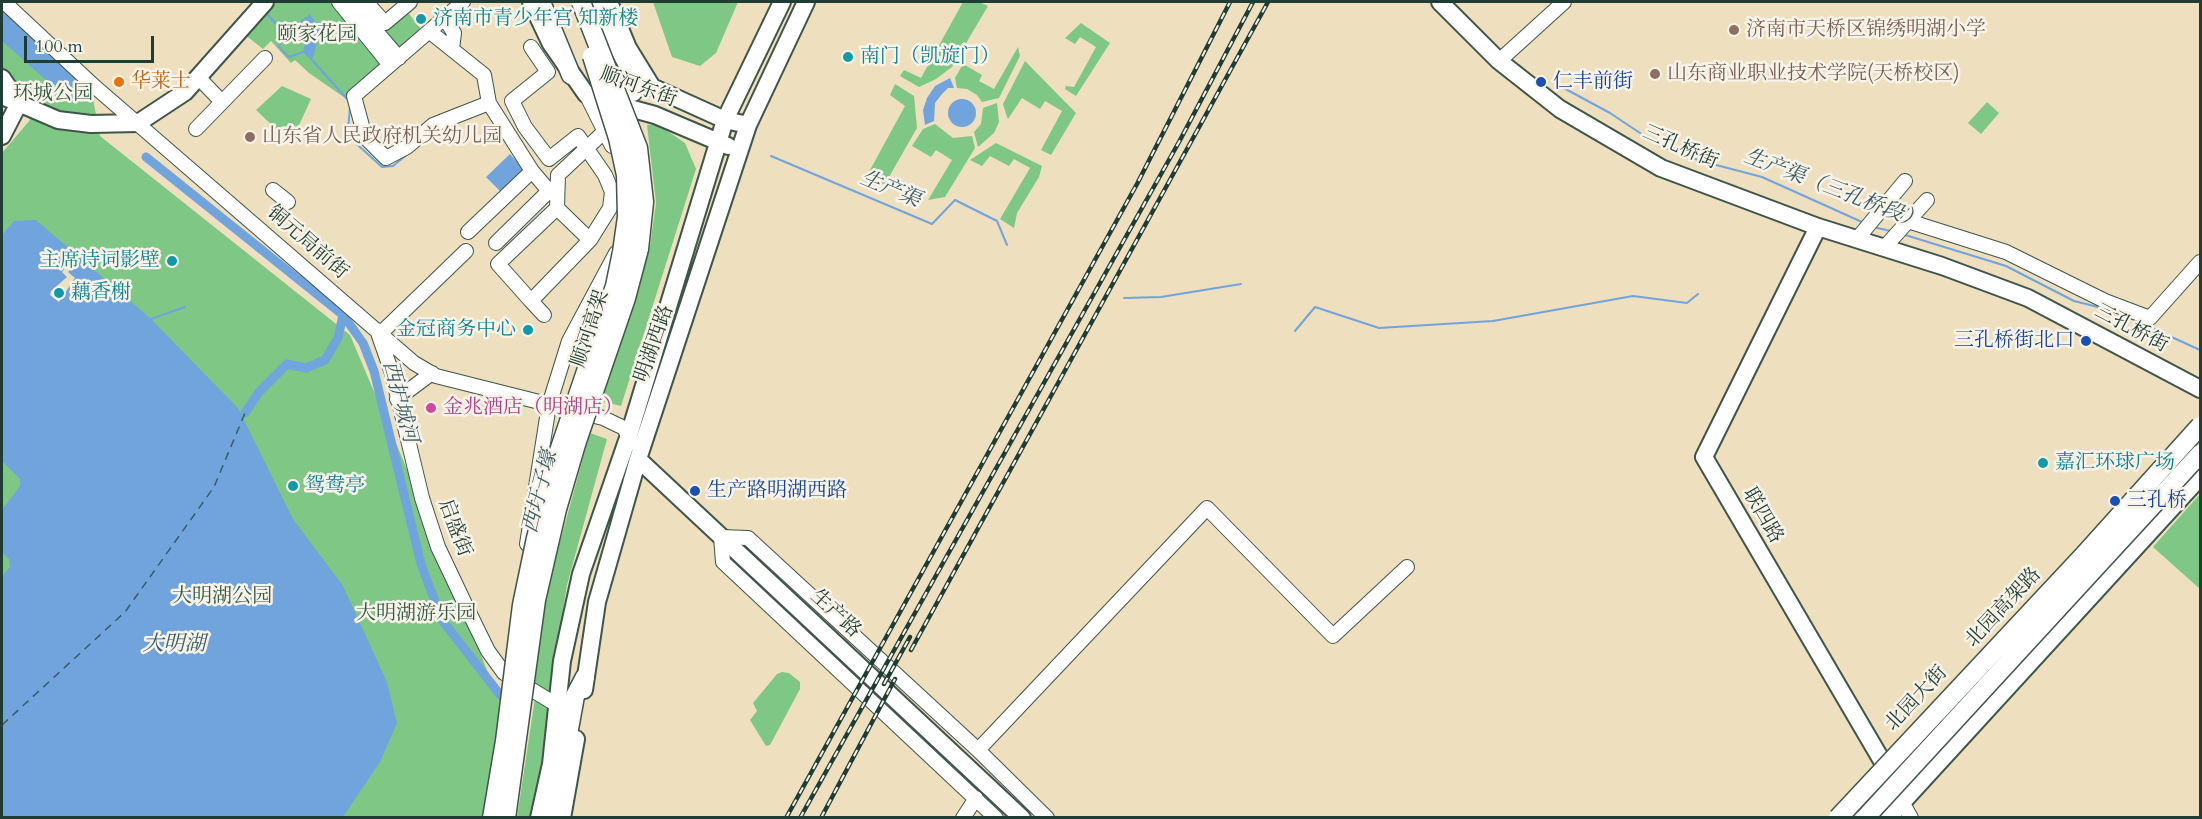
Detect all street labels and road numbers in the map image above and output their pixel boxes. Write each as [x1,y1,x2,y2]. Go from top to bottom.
street label: 顺河东街 [596,63,680,113]
street label: 三孔桥街 [1639,121,1721,175]
street label: 铜元局前街 [261,201,353,285]
street label: 顺河高架 [567,287,615,371]
street label: 三孔桥街 [2090,300,2172,358]
street label: 明湖西路 [631,302,679,386]
street label: 联四路 [1737,484,1787,548]
street label: 启盛街 [432,496,476,560]
street label: 北园高架路 [1961,563,2047,653]
street label: 生产路 [805,585,865,643]
street label: 北园大街 [1881,662,1953,736]

